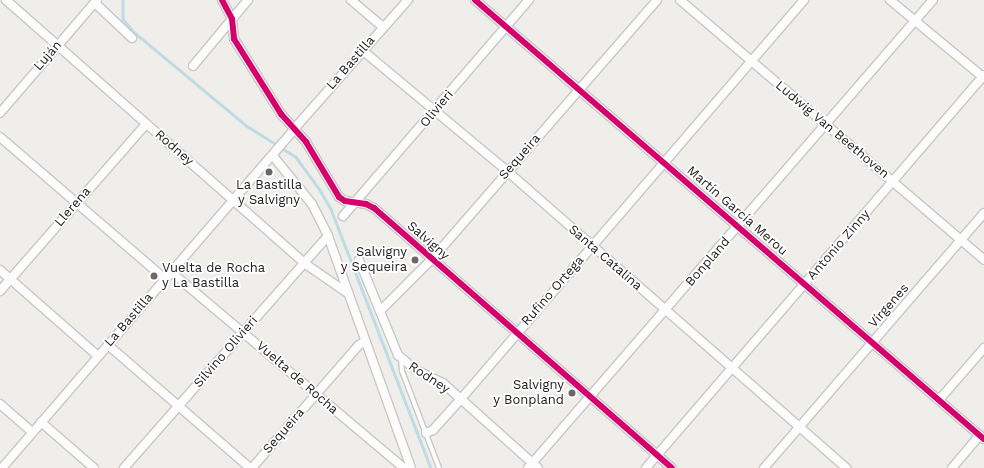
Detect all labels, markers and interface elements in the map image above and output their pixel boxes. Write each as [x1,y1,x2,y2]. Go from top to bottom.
street label: La Bastilla [323,33,379,93]
street label: Luján [31,38,65,74]
street label: Ludwig Van Beethoven [772,78,892,182]
street label: Olivieri [417,87,457,131]
street label: Rodney [151,127,197,169]
street label: Sequeira [496,131,544,183]
street label: Martín García Merou [683,163,791,259]
marker: La Bastilla y Salvigny [264,167,274,177]
place label: La Bastilla y Salvigny [236,178,302,209]
street label: Llerena [52,184,94,230]
street label: Antonio Zinny [804,207,874,283]
street label: Salvigny [404,218,452,264]
street label: Santa Catalina [565,222,645,294]
street label: Bonpland [682,234,734,290]
place label: Salvigny y Sequeira [340,245,407,276]
street label: Rufino Ortega [519,253,587,329]
marker: Salvigny y Sequeira [410,255,420,265]
place label: Vuelta de Rocha y La Bastilla [162,261,265,292]
marker: Vuelta de Rocha y La Bastilla [149,271,159,281]
street label: Vírgenes [866,281,912,331]
street label: La Bastilla [101,290,157,350]
street label: Silvino Olivieri [191,313,261,391]
street label: Vuelta de Rocha [253,338,341,418]
street label: Rodney [405,359,453,397]
place label: Salvigny y Bonpland [493,378,564,409]
marker: Salvigny y Bonpland [567,388,577,398]
street label: Sequeira [260,405,308,457]

